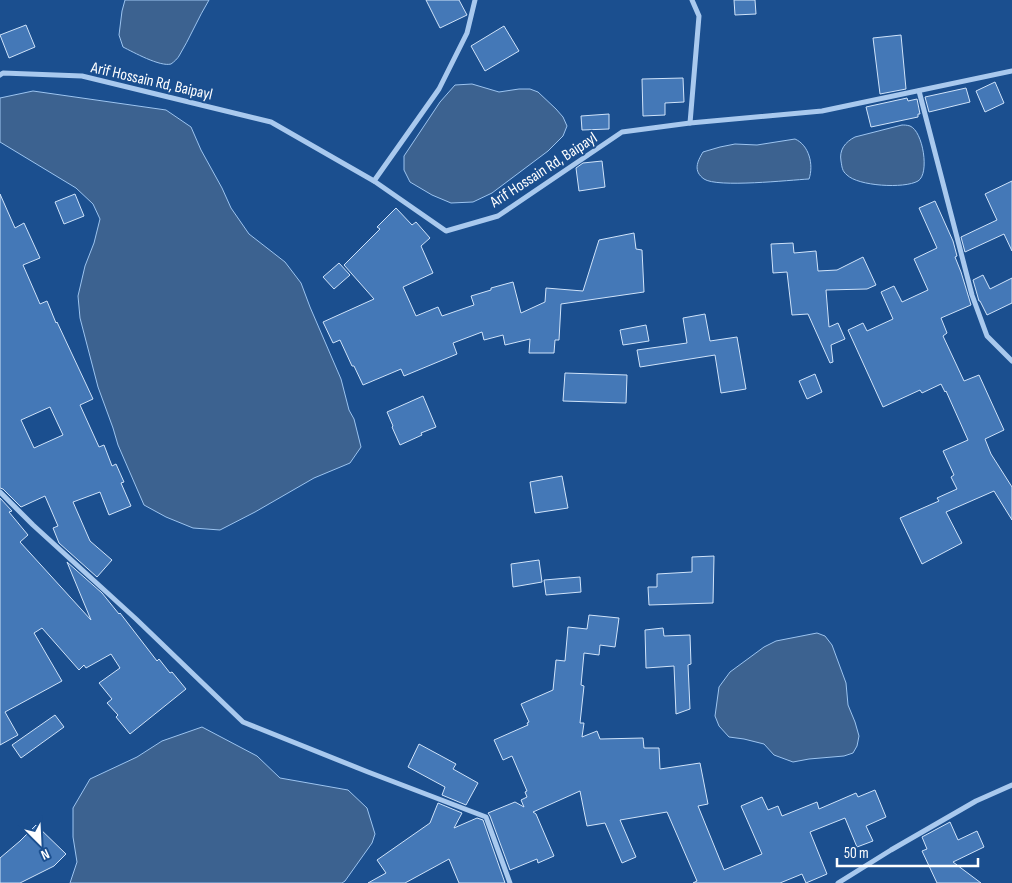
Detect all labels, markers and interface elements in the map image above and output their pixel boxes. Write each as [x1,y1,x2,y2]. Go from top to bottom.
street label: Arif Hossain Rd, Baipayl [88,58,214,105]
street label: Arif Hossain Rd, Baipayl [486,129,601,213]
north arrow [15,818,65,868]
scale bar [837,836,978,868]
text: 50 m [844,844,869,863]
text: N [38,845,52,864]

